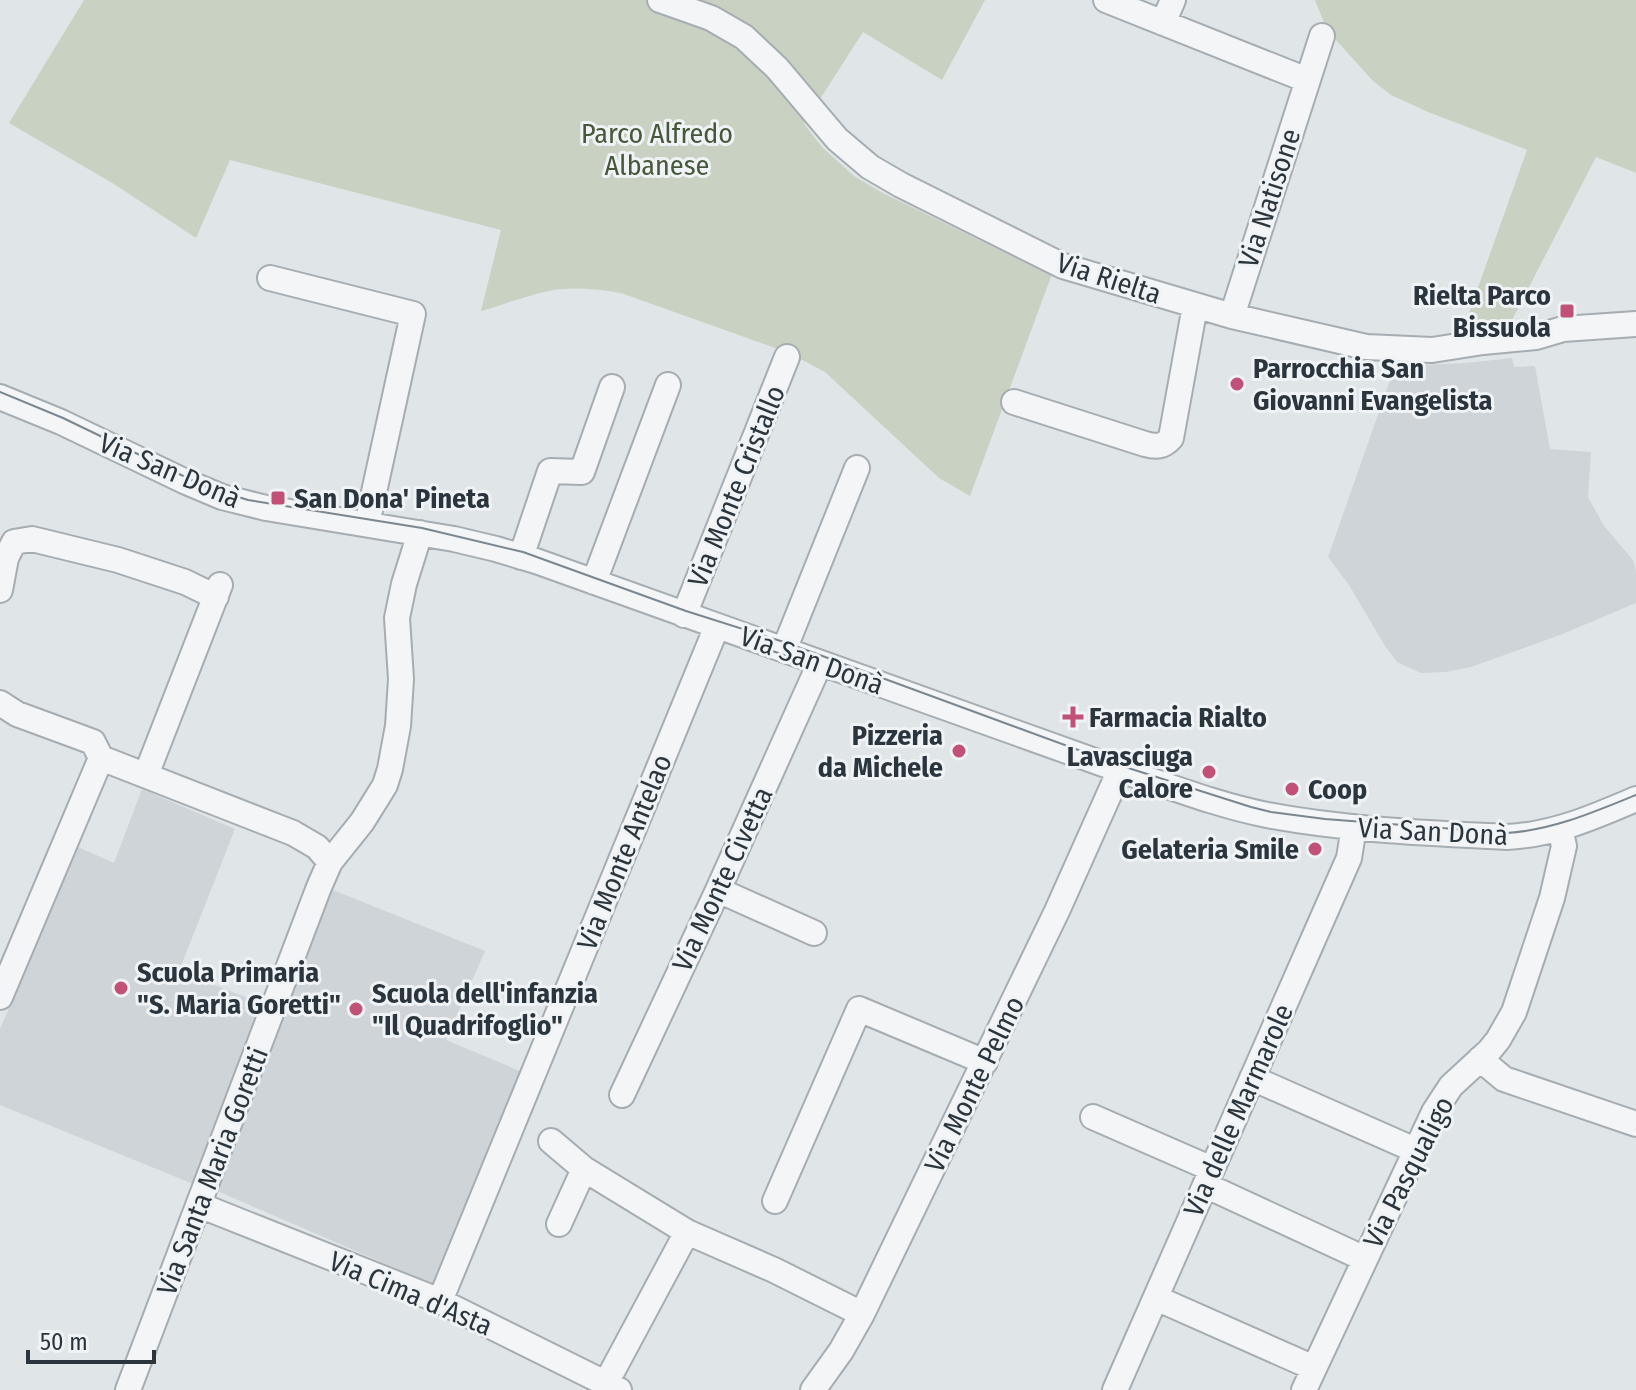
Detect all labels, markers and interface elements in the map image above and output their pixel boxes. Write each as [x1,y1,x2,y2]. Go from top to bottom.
park label: Parco Alfredo Albanese [581,117,733,182]
street label: Via Natisone [1232,125,1307,272]
street label: Via Rielta [1052,246,1165,311]
place label: Rielta Parco Bissuola [1413,279,1551,344]
marker: Rielta Parco Bissuola [1558,302,1576,320]
place label: Parrocchia San Giovanni Evangelista [1253,352,1493,417]
marker: Parrocchia San Giovanni Evangelista [1228,375,1246,393]
street label: Via Monte Cristallo [681,381,792,592]
street label: Via San Donà [94,426,245,515]
place label: San Dona' Pineta [294,482,490,515]
marker: San Dona' Pineta [269,489,287,507]
street label: Via San Donà [736,619,888,702]
place label: Farmacia Rialto [1089,701,1267,734]
marker: Farmacia Rialto [1064,708,1082,726]
place label: Pizzeria da Michele [818,719,943,784]
place label: Lavasciuga Calore [1067,740,1193,805]
marker: Pizzeria da Michele [950,742,968,760]
street label: Via Monte Antelao [570,750,679,955]
marker: Lavasciuga Calore [1200,763,1218,781]
place label: Coop [1308,773,1367,806]
marker: Coop [1283,780,1301,798]
street label: Via Monte Civetta [665,782,780,977]
street label: Via San Donà [1357,811,1509,852]
place label: Gelateria Smile [1121,833,1299,866]
marker: Gelateria Smile [1306,840,1324,858]
place label: Scuola Primaria "S. Maria Goretti" [137,956,341,1021]
place label: Scuola dell'infanzia "Il Quadrifoglio" [372,977,598,1042]
marker: Scuola Primaria "S. Maria Goretti" [112,979,130,997]
street label: Via Monte Pelmo [918,991,1031,1177]
street label: Via delle Marmarole [1177,999,1300,1222]
marker: Scuola dell'infanzia "Il Quadrifoglio" [347,1000,365,1018]
street label: Via Santa Maria Goretti [150,1043,275,1300]
street label: Via Pasqualigo [1356,1091,1461,1253]
street label: Via Cima d'Asta [324,1244,497,1343]
scale bar [28,1314,154,1364]
text: 50 m [40,1328,88,1356]

